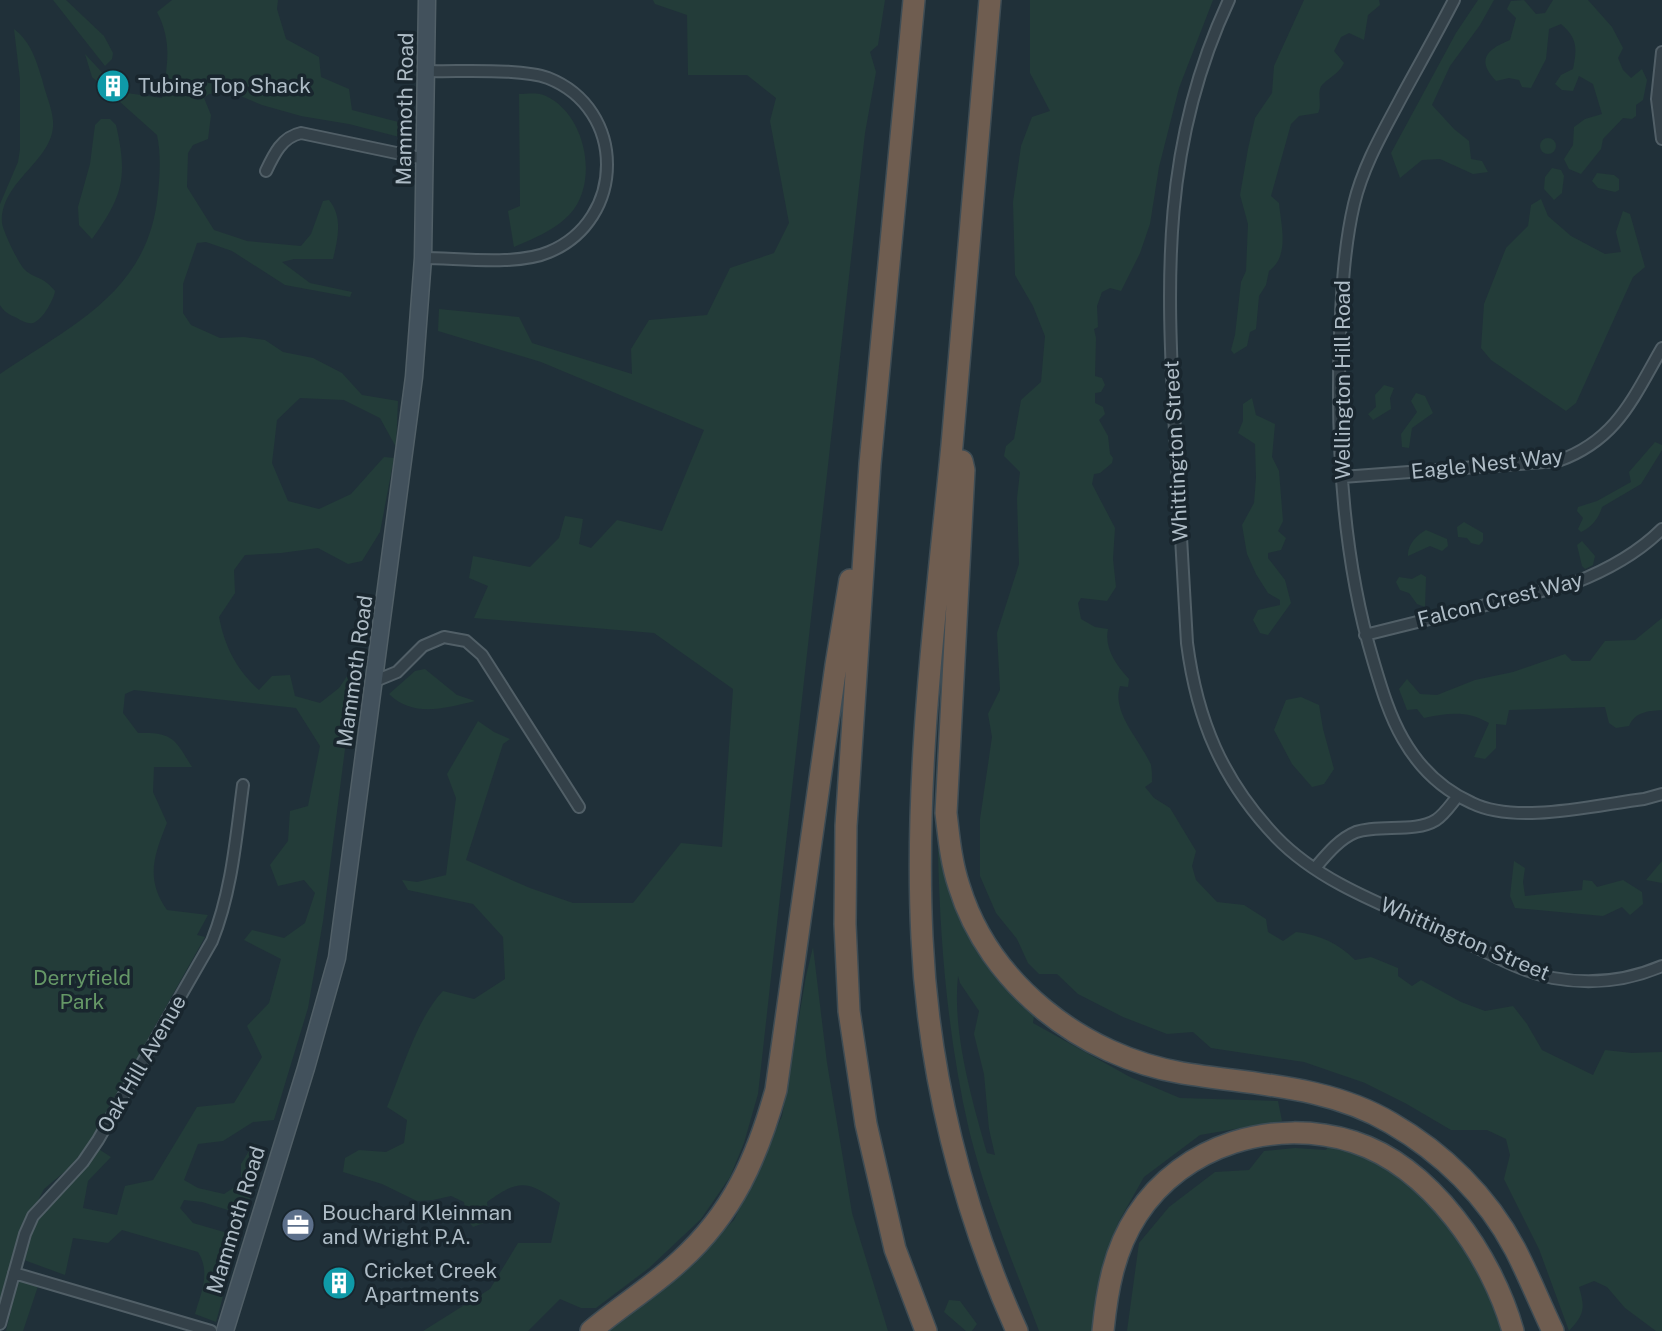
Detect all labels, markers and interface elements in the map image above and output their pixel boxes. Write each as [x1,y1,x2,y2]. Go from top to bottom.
street label: Mammoth Road [391,32,418,186]
building icon: Tubing Top Shack [94,67,132,105]
place label: Tubing Top Shack [138,73,311,98]
street label: Wellington Hill Road [1330,280,1355,480]
street label: Whittington Street [1158,360,1193,542]
street label: Eagle Nest Way [1410,443,1564,484]
street label: Falcon Crest Way [1415,567,1585,632]
street label: Mammoth Road [331,593,378,748]
street label: Whittington Street [1377,892,1554,986]
park label: Derryfield Park [33,965,131,1014]
street label: Oak Hill Avenue [92,990,191,1137]
street label: Mammoth Road [201,1143,270,1297]
place label: Bouchard Kleinman and Wright P.A. [322,1200,512,1249]
office icon: Bouchard Kleinman and Wright P.A. [279,1206,317,1244]
place label: Cricket Creek Apartments [364,1258,497,1307]
building icon: Cricket Creek Apartments [320,1264,358,1302]

